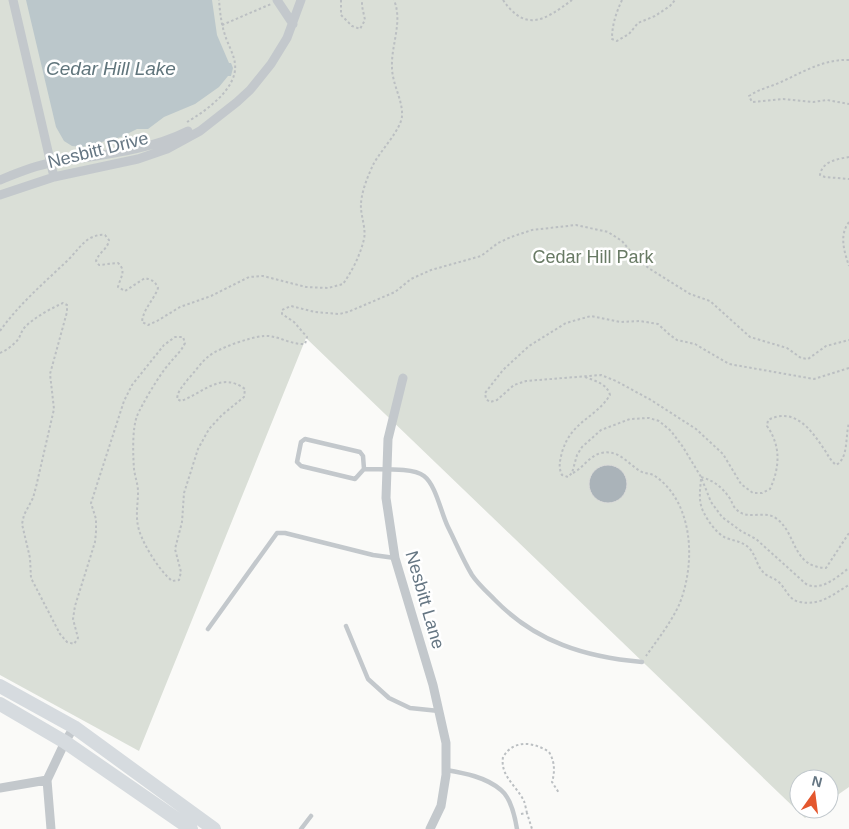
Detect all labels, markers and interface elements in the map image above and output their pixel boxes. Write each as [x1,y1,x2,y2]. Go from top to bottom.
water label: Cedar Hill Lake [46,58,176,79]
street label: Nesbitt Drive [46,128,150,172]
park label: Cedar Hill Park [532,247,655,267]
street label: Nesbitt Lane [401,549,449,651]
north arrow [789,769,839,819]
text: N [810,772,824,790]

